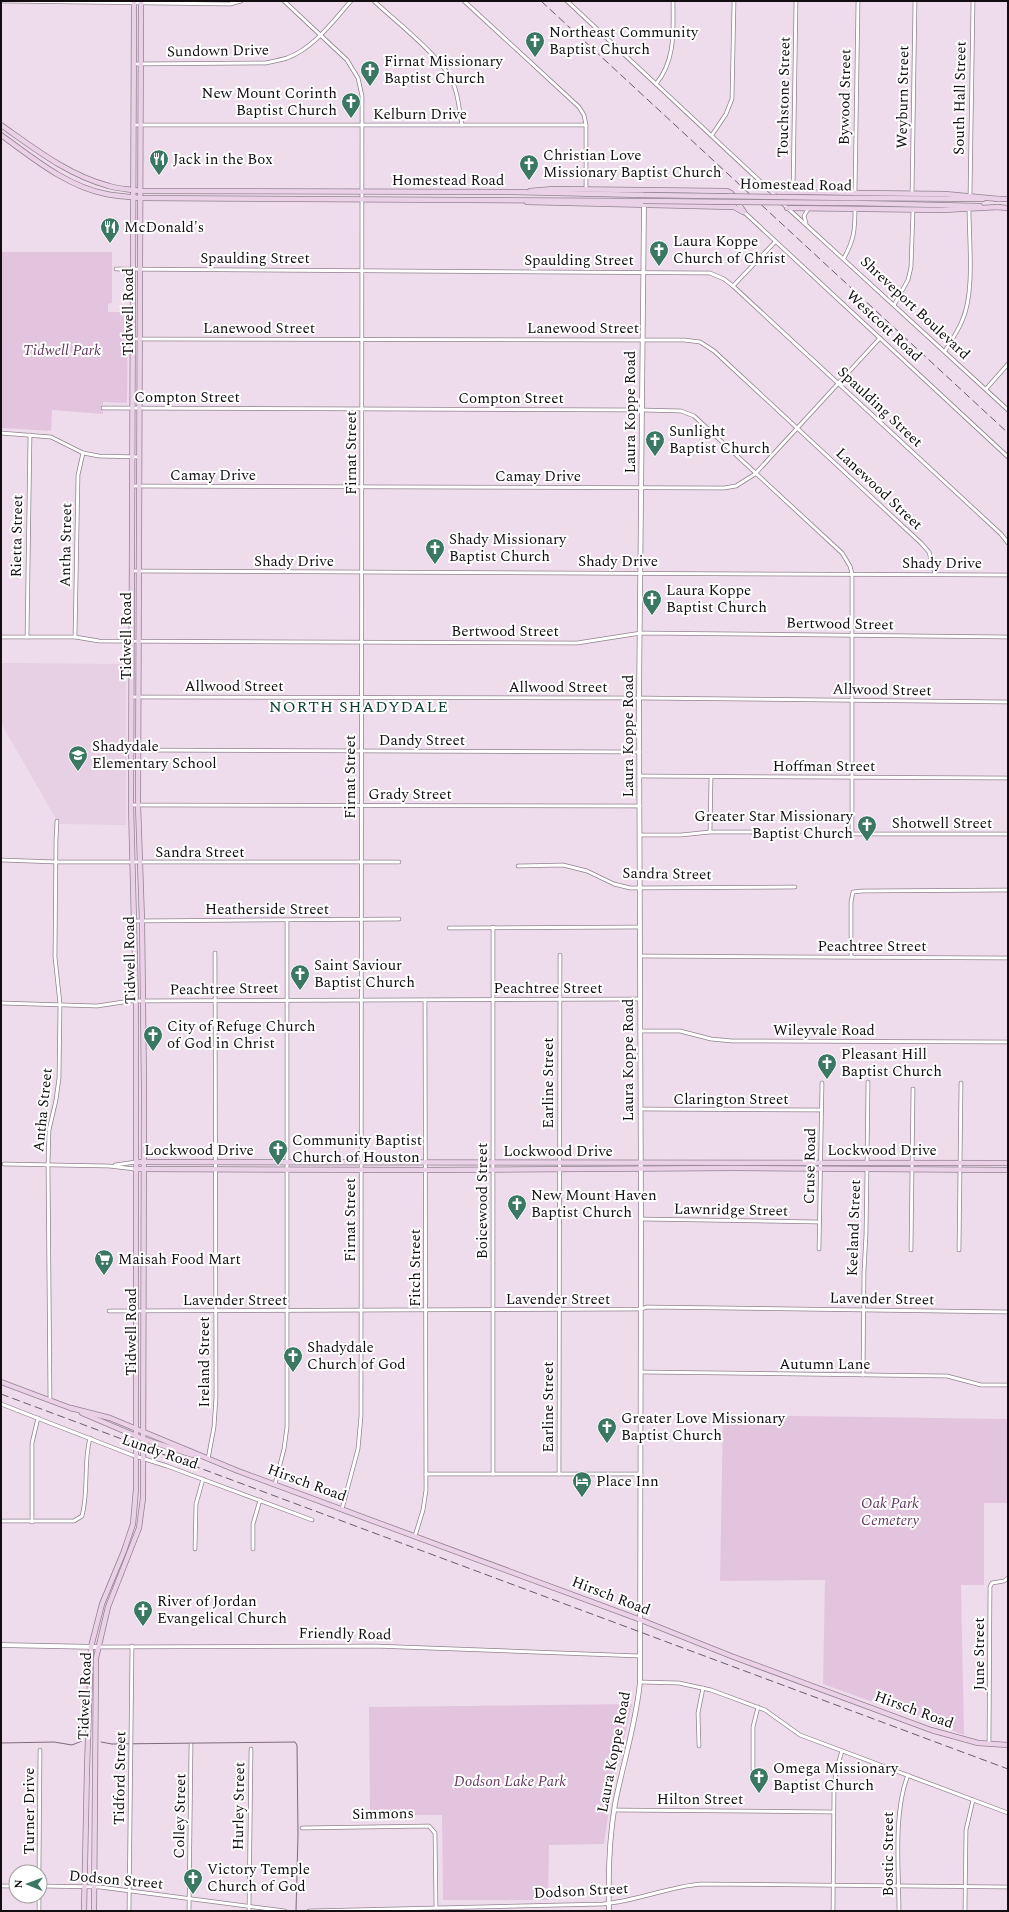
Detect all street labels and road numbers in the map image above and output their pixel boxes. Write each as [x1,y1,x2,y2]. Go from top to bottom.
street label: Touchstone Street [771,36,797,158]
street label: Sundown Drive [167,39,269,63]
street label: South Hall Street [948,41,972,155]
street label: Weyburn Street [891,45,915,149]
street label: Bywood Street [833,49,857,145]
street label: Kelburn Drive [373,103,467,126]
street label: Homestead Road [392,169,504,192]
street label: Homestead Road [739,173,853,197]
street label: Spaulding Street [200,247,310,270]
street label: Spaulding Street [524,249,634,272]
street label: Shreveport Boulevard [855,251,975,365]
street label: Tidwell Road [117,268,140,356]
street label: Westcott Road [841,285,927,367]
street label: Lanewood Street [203,317,315,340]
street label: Lanewood Street [527,317,639,340]
street label: Laura Koppe Road [619,351,642,473]
street label: Spaulding Street [832,361,928,453]
street label: Compton Street [134,386,240,409]
street label: Compton Street [458,387,564,410]
street label: Firnat Street [340,411,363,495]
street label: Lanewood Street [830,442,928,536]
street label: Camay Drive [170,464,256,487]
street label: Camay Drive [495,465,581,488]
street label: Rietta Street [5,494,29,578]
street label: Antha Street [54,503,78,587]
street label: Shady Drive [254,550,334,573]
street label: Shady Drive [578,550,658,573]
street label: Shady Drive [902,552,982,575]
street label: Tidwell Road [115,592,138,680]
street label: Bertwood Street [786,612,894,636]
street label: Bertwood Street [451,620,559,643]
street label: Allwood Street [184,675,284,698]
street label: Laura Koppe Road [617,675,640,797]
street label: Allwood Street [508,676,608,699]
street label: Allwood Street [832,678,932,702]
street label: Dandy Street [379,729,465,752]
street label: Firnat Street [339,735,362,819]
street label: Hoffman Street [773,755,875,778]
street label: Grady Street [368,783,452,806]
street label: Shotwell Street [892,812,992,835]
street label: Sandra Street [155,841,245,864]
street label: Sandra Street [622,862,712,886]
street label: Heatherside Street [205,898,329,921]
street label: Tidwell Road [118,916,142,1004]
street label: Peachtree Street [818,935,926,958]
street label: Peachtree Street [169,977,279,1001]
street label: Peachtree Street [494,977,602,1000]
street label: Laura Koppe Road [617,999,640,1121]
street label: Wileyvale Road [773,1019,875,1042]
street label: Earline Street [537,1037,560,1129]
street label: Antha Street [27,1067,59,1153]
street label: Clarington Street [673,1088,789,1111]
street label: Cruse Road [798,1128,822,1204]
street label: Lockwood Drive [144,1139,254,1162]
street label: Lockwood Drive [827,1139,937,1162]
street label: Lockwood Drive [503,1140,613,1163]
street label: Boicewood Street [471,1143,494,1259]
street label: Firnat Street [339,1178,362,1262]
street label: Keeland Street [841,1179,867,1277]
street label: Lawnridge Street [674,1198,788,1222]
street label: Fitch Street [404,1229,427,1307]
street label: Lavender Street [829,1287,935,1311]
street label: Tidwell Road [120,1288,143,1376]
street label: Lavender Street [506,1288,610,1311]
street label: Lavender Street [183,1289,287,1312]
street label: Ireland Street [193,1316,216,1408]
street label: Autumn Lane [779,1353,871,1376]
street label: Earline Street [537,1361,560,1453]
street label: Lundy Road [119,1428,201,1476]
street label: Hirsch Road [264,1458,350,1508]
street label: Hirsch Road [568,1570,654,1622]
street label: June Street [968,1617,991,1691]
street label: Friendly Road [298,1622,392,1646]
street label: Tidwell Road [72,1652,98,1740]
street label: Hirsch Road [871,1685,957,1735]
street label: Laura Koppe Road [591,1689,637,1815]
street label: Tidford Street [108,1731,132,1825]
street label: Hurley Street [227,1762,251,1850]
street label: Turner Drive [18,1768,41,1854]
street label: Colley Street [168,1773,192,1859]
street label: Hilton Street [657,1788,743,1811]
street label: Simmons [352,1802,414,1826]
street label: Bostic Street [877,1812,900,1896]
street label: Dodson Street [68,1864,164,1896]
street label: Dodson Street [533,1877,629,1905]

